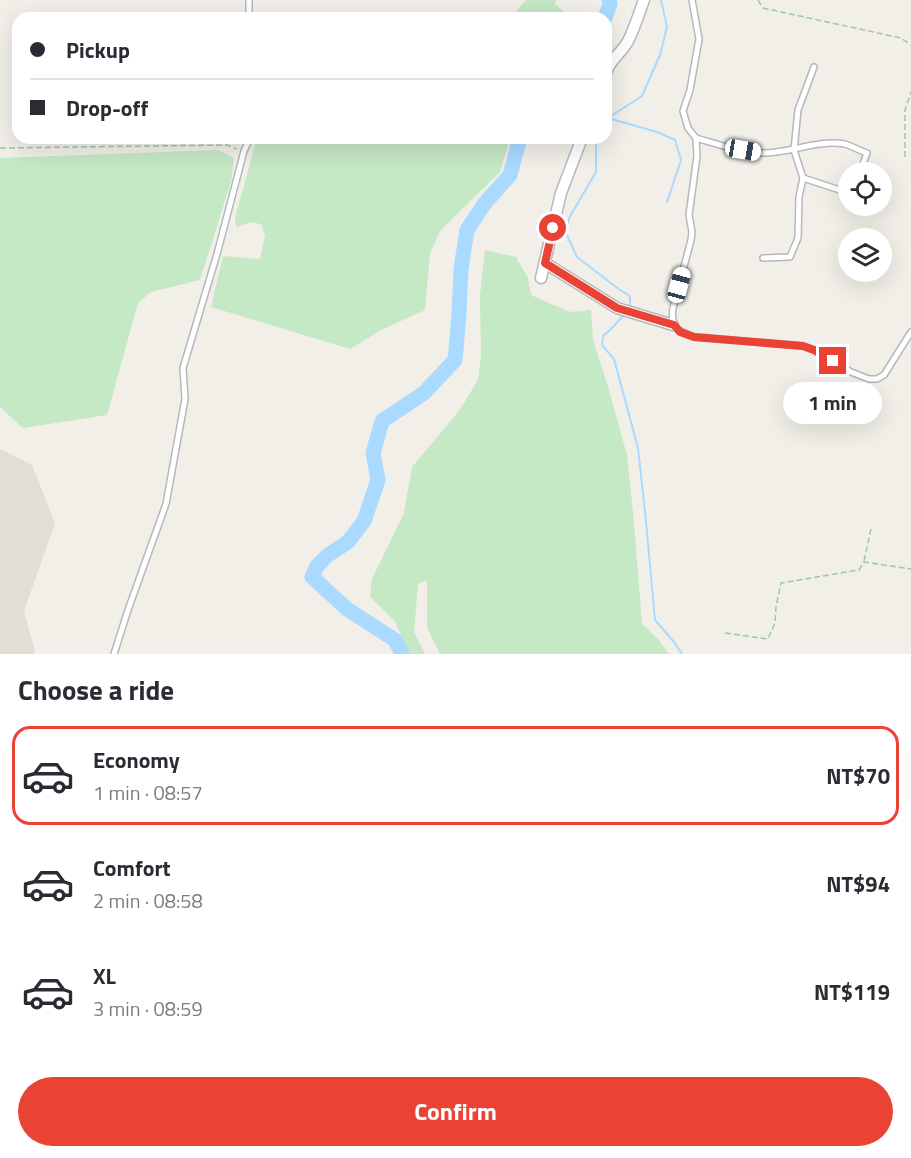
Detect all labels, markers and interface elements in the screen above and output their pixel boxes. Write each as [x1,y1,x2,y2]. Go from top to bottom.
text: Pickup [66,33,130,67]
text: Drop-off [66,91,148,125]
car [724,138,762,162]
map controls [838,162,892,282]
button: locate [838,162,892,216]
route start [539,214,566,241]
button: layers [838,228,892,282]
car [666,265,692,305]
route end [819,347,846,374]
callout: 1 min [784,382,882,424]
text: 1 min [808,387,857,418]
text: Choose a ride [18,669,174,710]
text: Economy [93,743,180,777]
icon: car [21,749,75,803]
text: NT$70 [826,759,890,793]
text: 1 min · 08:57 [93,777,203,808]
text: Comfort [93,851,171,885]
icon: car [21,857,75,911]
text: NT$94 [826,867,890,901]
text: 2 min · 08:58 [93,885,203,916]
text: XL [93,959,116,993]
icon: car [21,965,75,1019]
text: NT$119 [814,975,890,1009]
text: 3 min · 08:59 [93,993,203,1024]
button: Confirm [18,1077,893,1146]

